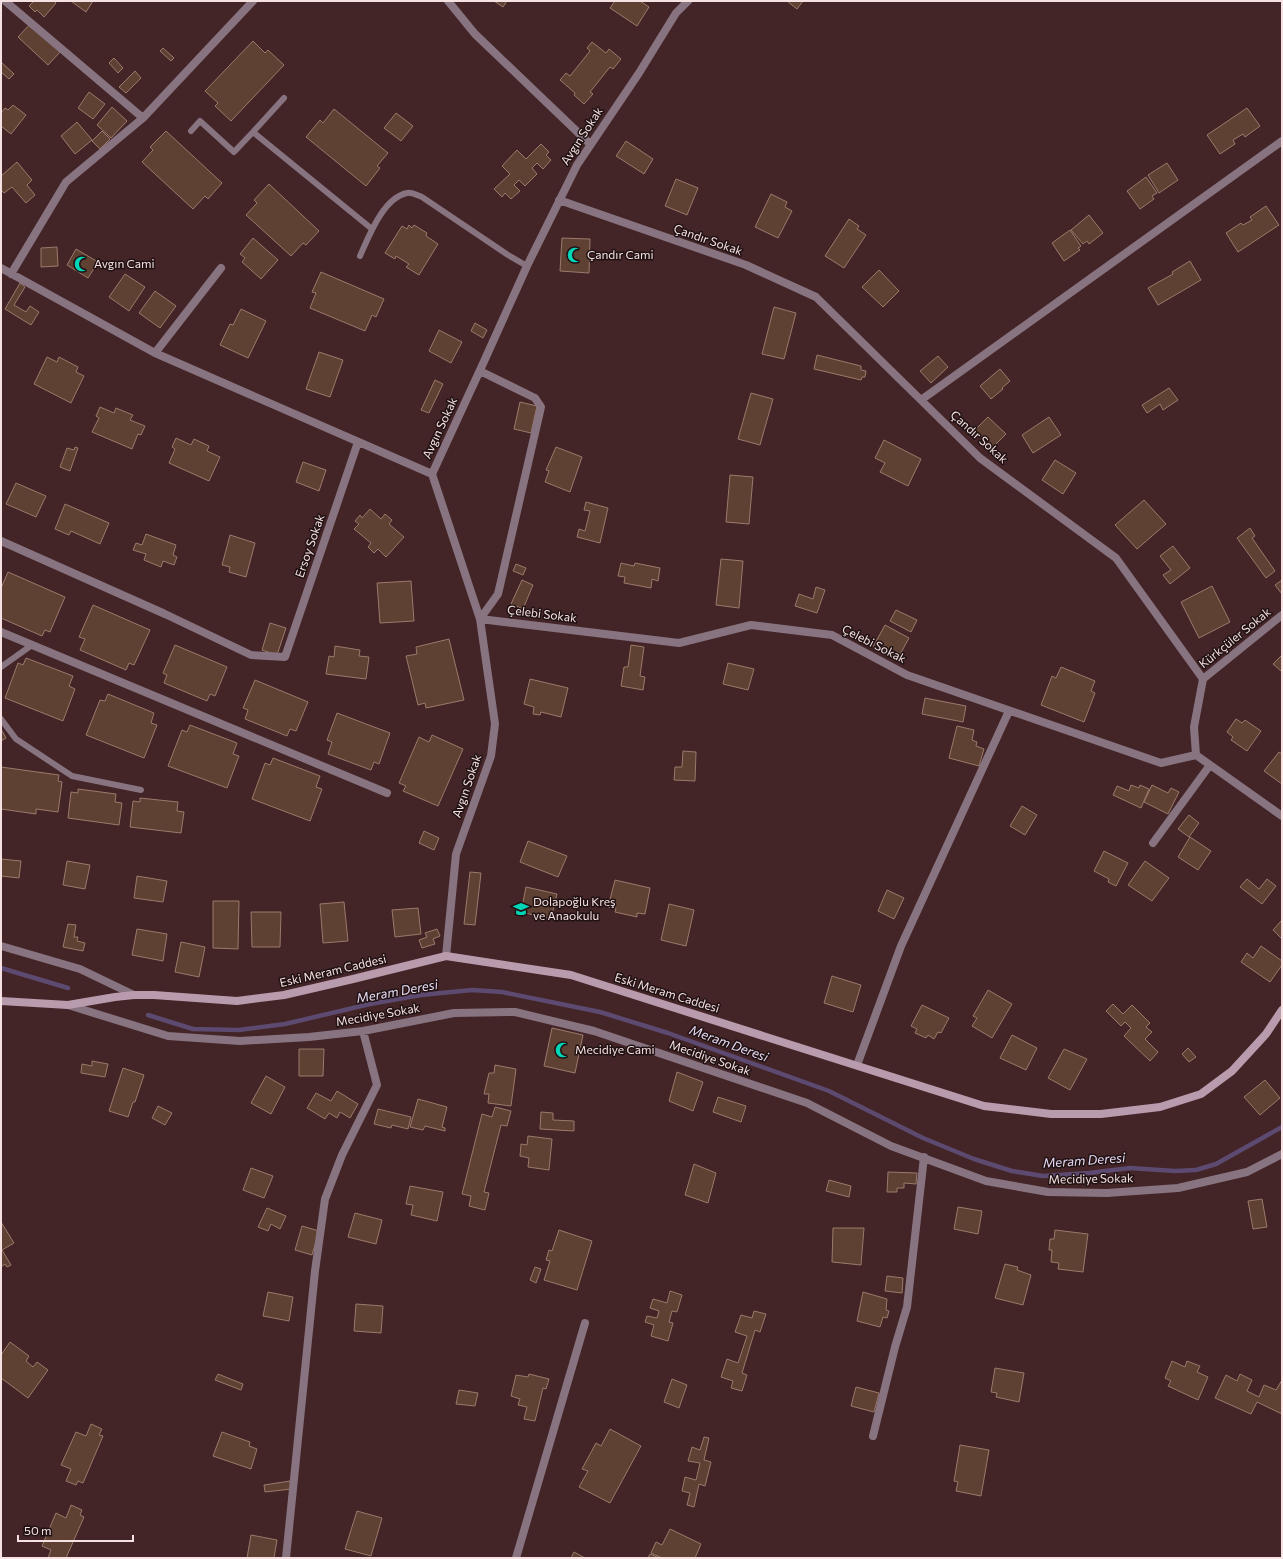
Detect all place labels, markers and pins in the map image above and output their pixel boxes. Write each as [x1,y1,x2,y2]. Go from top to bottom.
mosque icon: Çandır Cami [566,246,584,264]
place label: Çandır Cami [587,247,654,261]
mosque icon: Avgın Cami [73,255,91,273]
place label: Avgın Cami [94,256,155,270]
place label: Dolapoğlu Kreş ve Anaokulu [533,894,616,922]
school or university icon: Dolapoğlu Kreş ve Anaokulu [512,900,530,918]
mosque icon: Mecidiye Cami [554,1041,572,1059]
place label: Mecidiye Cami [575,1042,655,1056]

